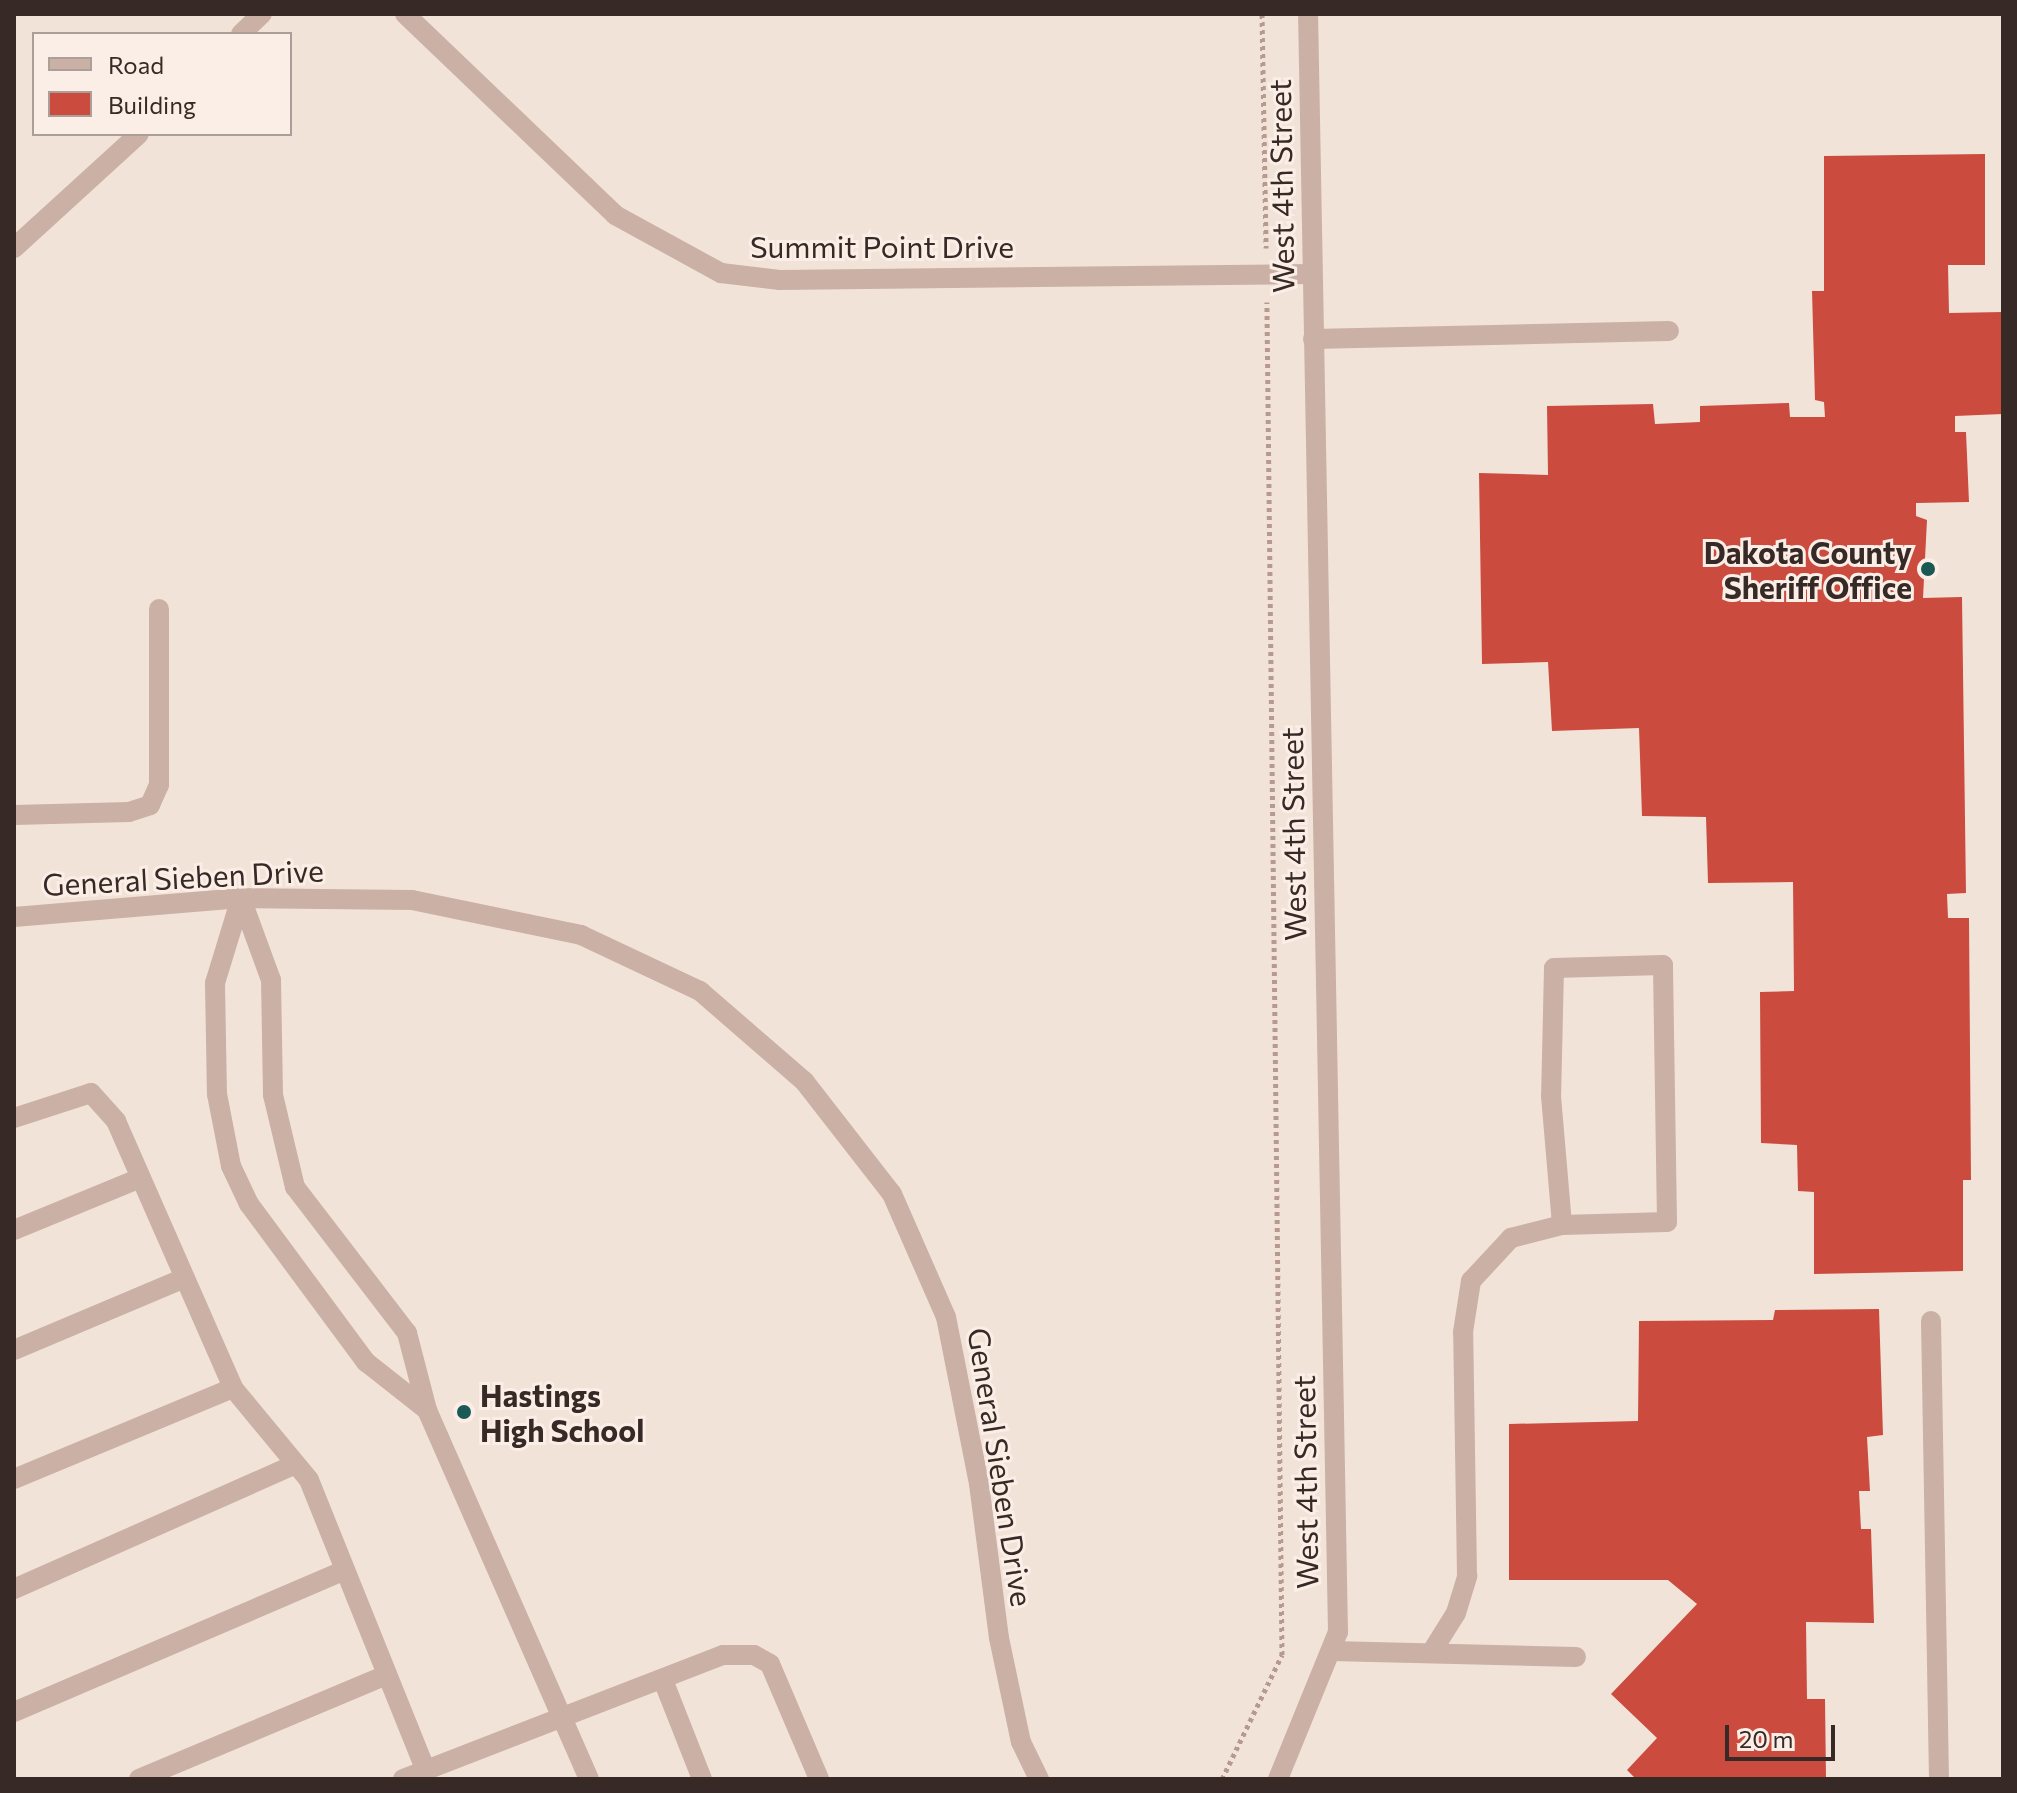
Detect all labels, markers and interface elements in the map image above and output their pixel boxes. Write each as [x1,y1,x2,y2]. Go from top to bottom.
legend [32,32,292,136]
text: Road [108,50,164,79]
street label: West 4th Street [1261,79,1301,293]
text: Building [108,90,196,119]
street label: Summit Point Drive [750,228,1014,264]
place label: Dakota County Sheriff Office [1704,534,1912,604]
marker: Dakota County Sheriff Office [1919,560,1937,578]
street label: West 4th Street [1273,727,1313,941]
street label: General Sieben Drive [41,852,325,902]
street label: General Sieben Drive [961,1325,1041,1609]
street label: West 4th Street [1285,1375,1325,1589]
place label: Hastings High School [480,1377,644,1448]
marker: Hastings High School [455,1403,473,1421]
scale bar [1729,1709,1839,1759]
text: 20 m [1739,1724,1793,1753]

